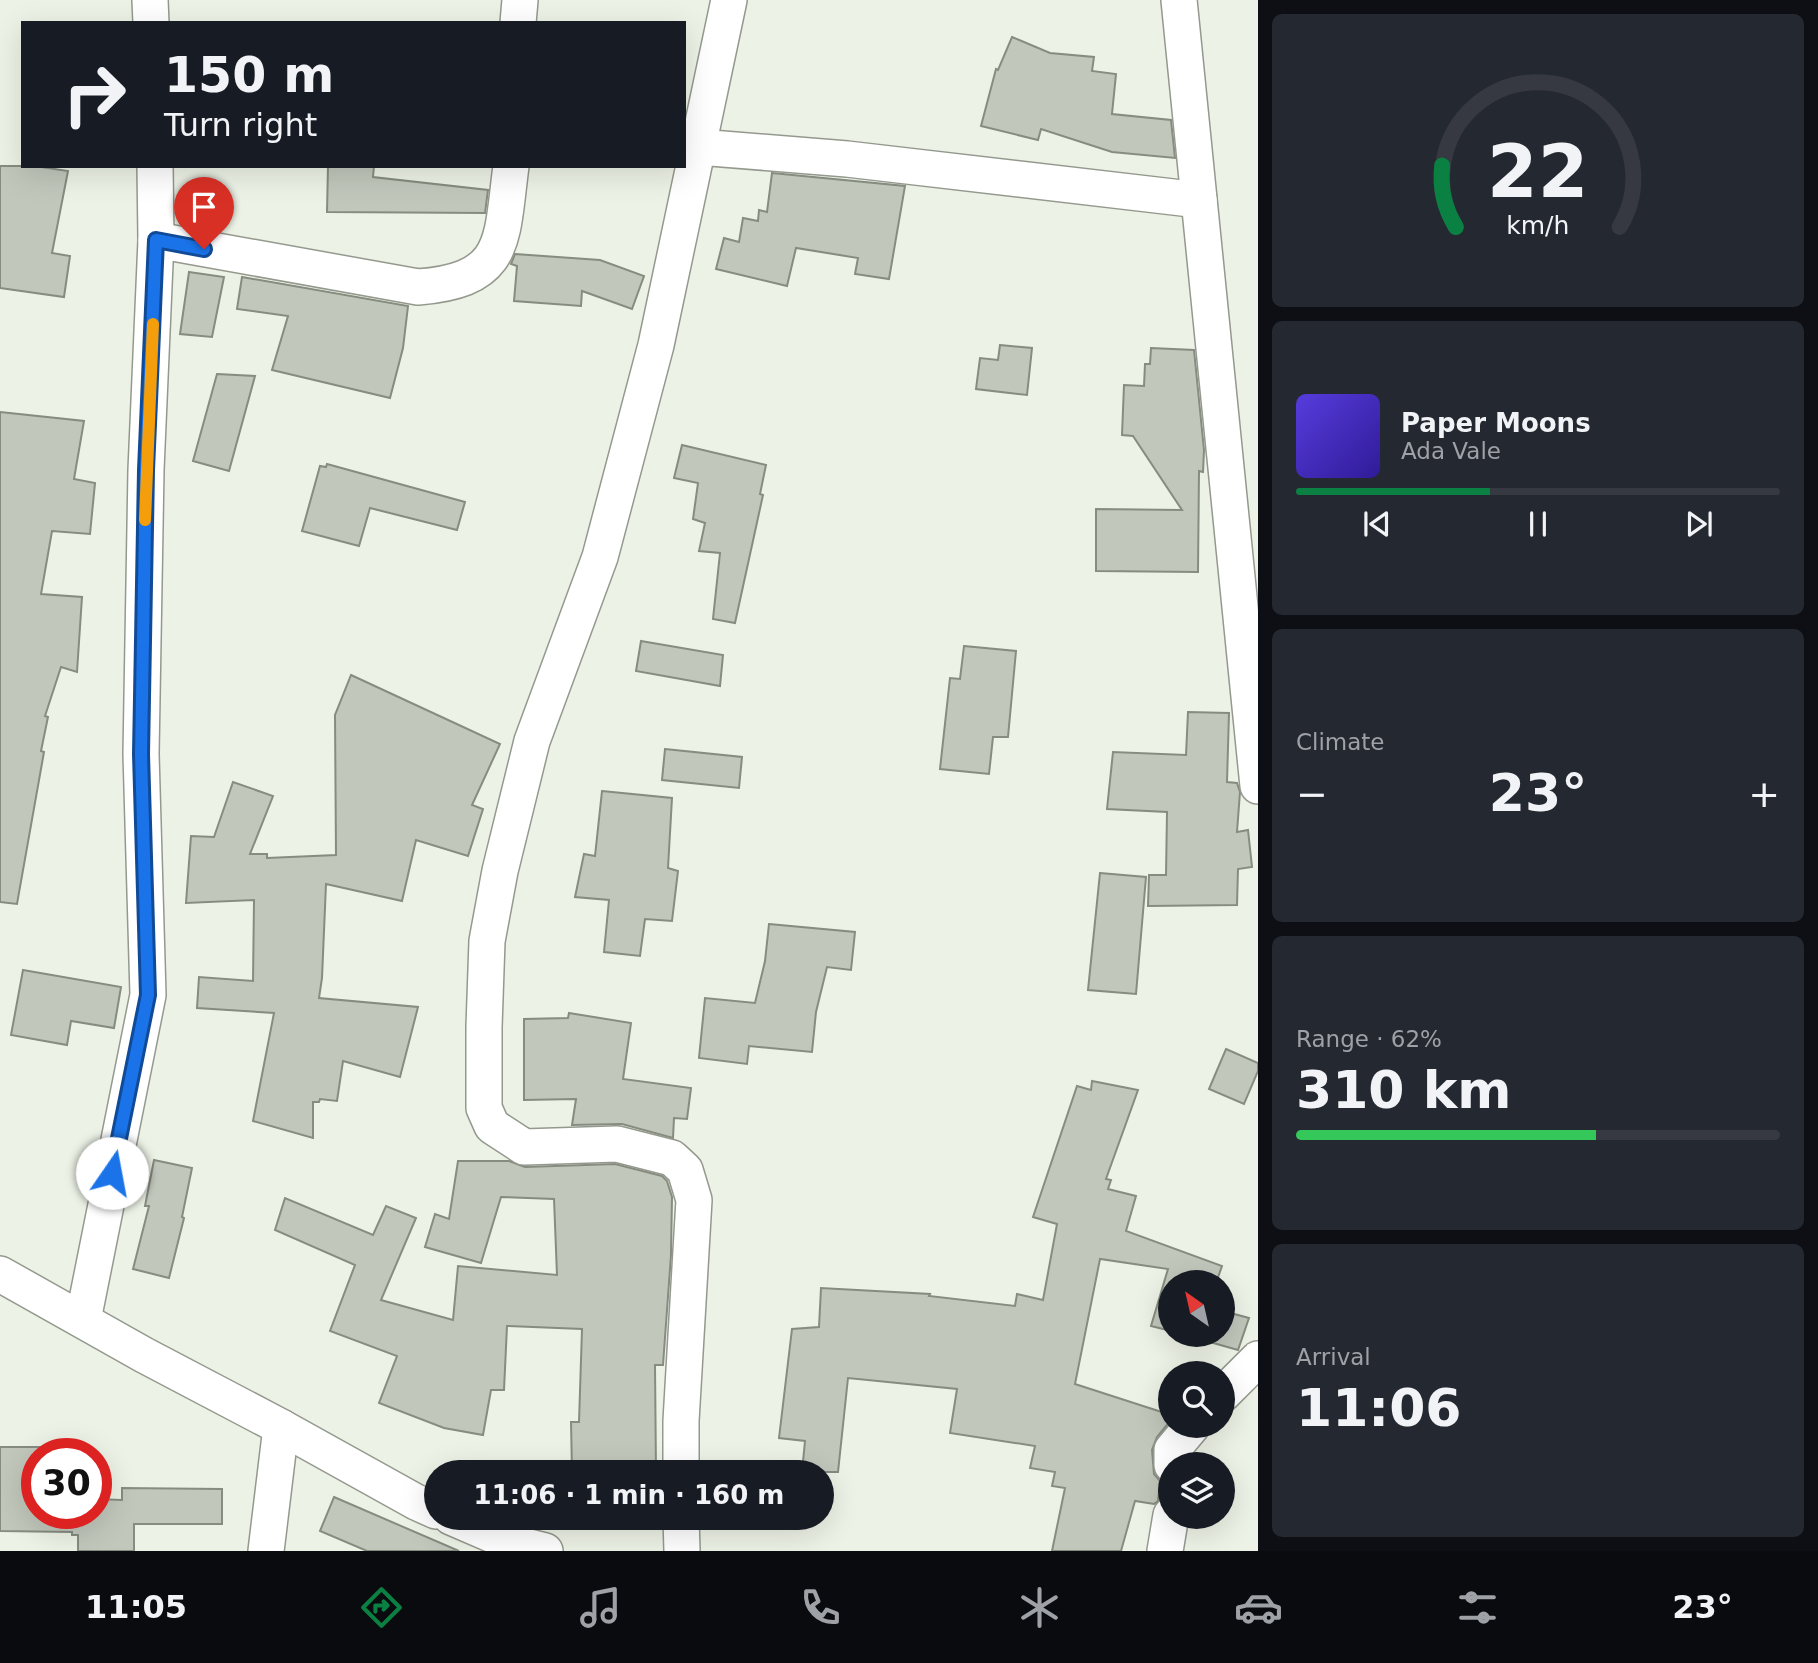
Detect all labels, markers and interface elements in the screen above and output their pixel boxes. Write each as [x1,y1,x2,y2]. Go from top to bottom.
text: 150 m [164,47,334,104]
icon: right [49,49,140,140]
text: Turn right [164,106,317,144]
text: 22 [1487,129,1589,214]
pin [174,177,234,249]
icon: arrive [185,188,223,226]
text: km/h [1506,211,1570,240]
text: Paper Moons [1401,408,1591,438]
text: Ada Vale [1401,438,1501,464]
icon: previous [1358,505,1396,543]
icon: pause [1519,505,1557,543]
icon: next [1680,505,1718,543]
text: Climate [1296,729,1385,755]
text: 23° [1489,763,1587,823]
text: − [1296,772,1328,816]
text: + [1748,772,1780,816]
text: Range · 62% [1296,1026,1442,1052]
text: 310 km [1296,1060,1511,1120]
position arrow [75,1136,149,1210]
north arrow [1158,1270,1236,1348]
map controls [1158,1270,1235,1529]
text: Arrival [1296,1344,1371,1370]
button: search [1158,1361,1235,1438]
text: 11:06 [1296,1378,1462,1438]
speed limit sign: 30 [21,1438,112,1529]
button: layers [1158,1452,1235,1529]
text: 11:06 · 1 min · 160 m [474,1480,784,1510]
icon: directions [357,1583,406,1632]
icon: music [576,1583,625,1632]
icon: phone [796,1583,845,1632]
icon: climate [1015,1583,1064,1632]
icon: car [1234,1583,1283,1632]
icon: filters [1453,1583,1502,1632]
text: 11:05 [85,1588,187,1626]
text: 23° [1672,1588,1733,1626]

